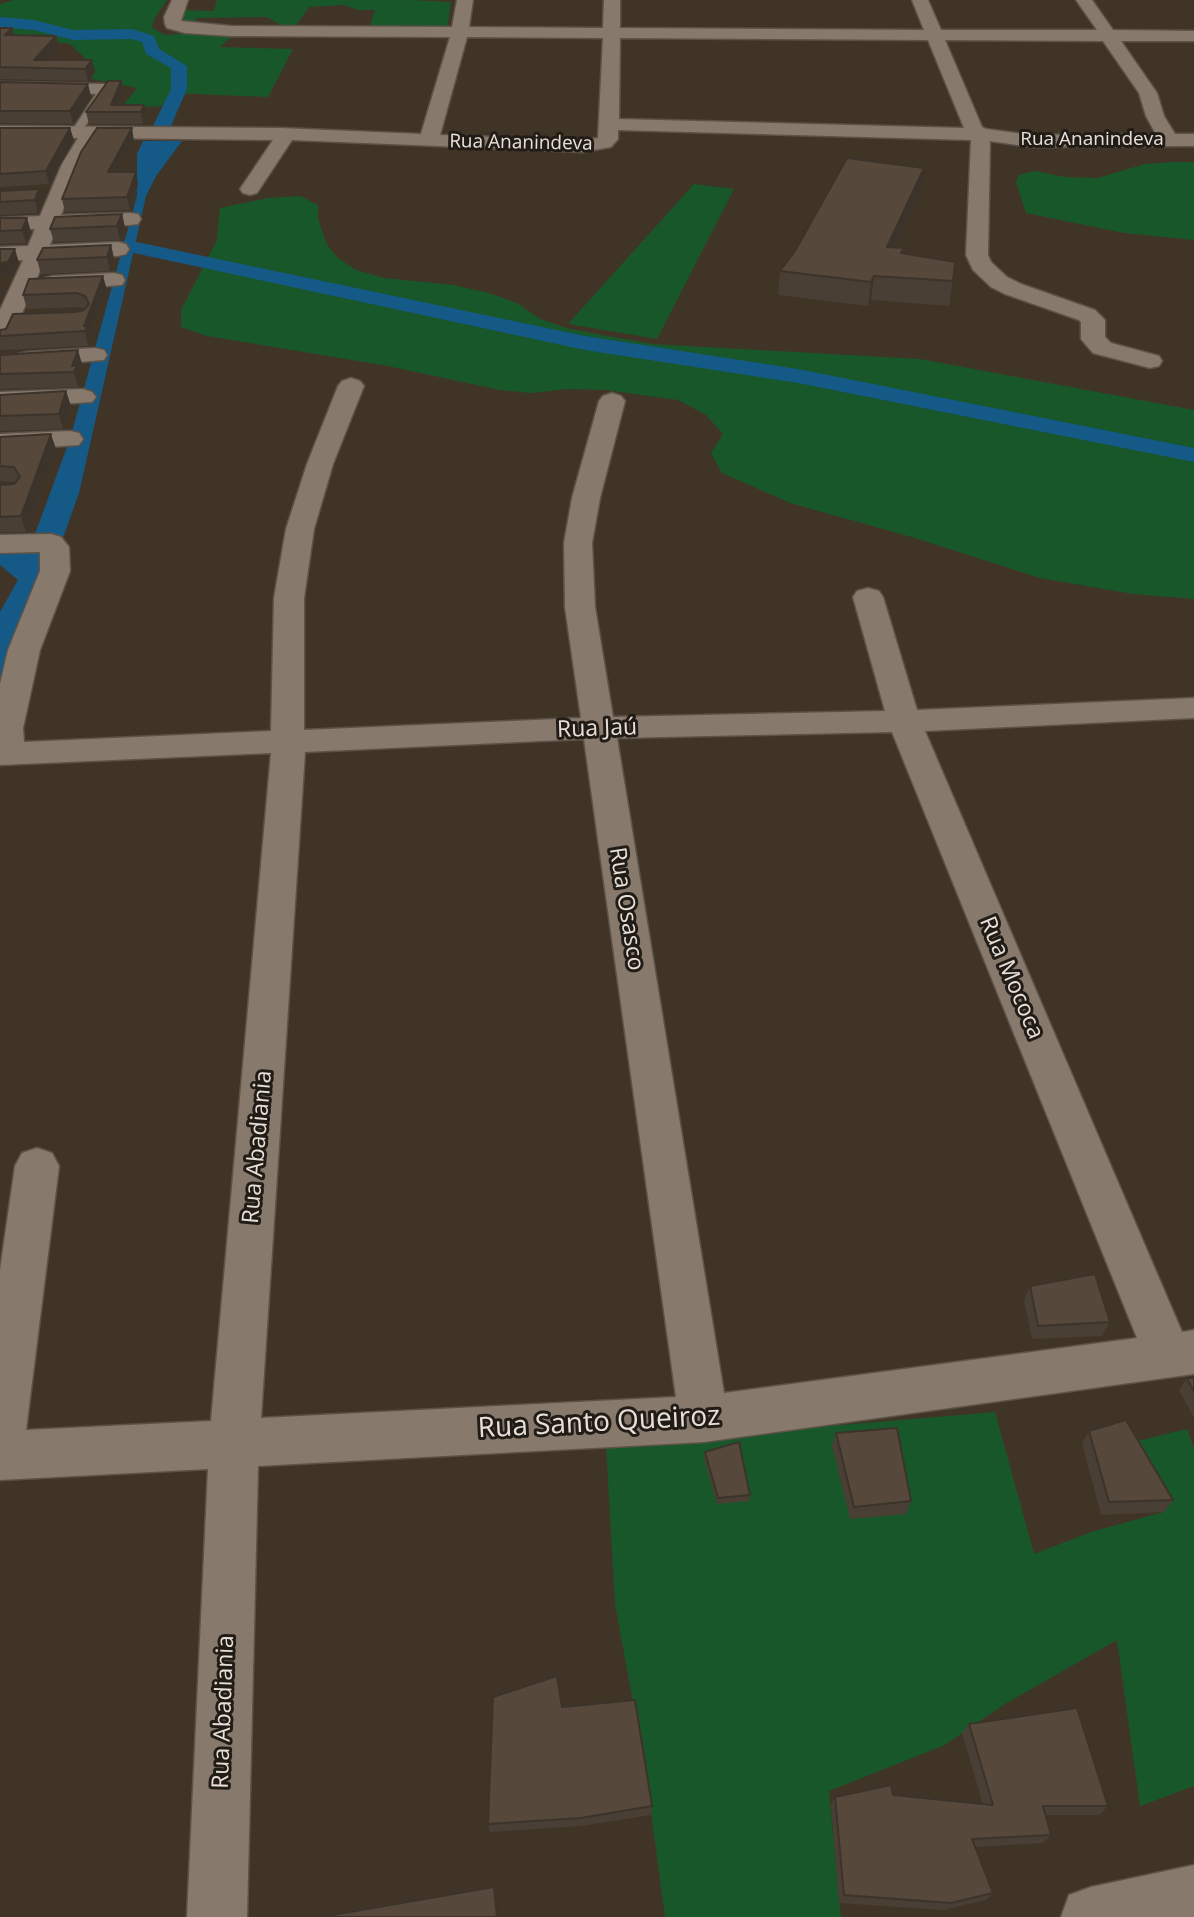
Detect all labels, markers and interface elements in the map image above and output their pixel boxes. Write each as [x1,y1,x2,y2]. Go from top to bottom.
street label: Rua Ananindeva [1020,129,1164,151]
street label: Rua Ananindeva [449,130,593,156]
street label: Rua Jaú [556,714,638,744]
street label: Rua Osasco [603,845,649,973]
street label: Rua Mococa [973,913,1049,1043]
street label: Rua Abadiania [238,1069,278,1225]
street label: Rua Santo Queiroz [477,1400,721,1446]
street label: Rua Abadiania [208,1635,240,1789]

